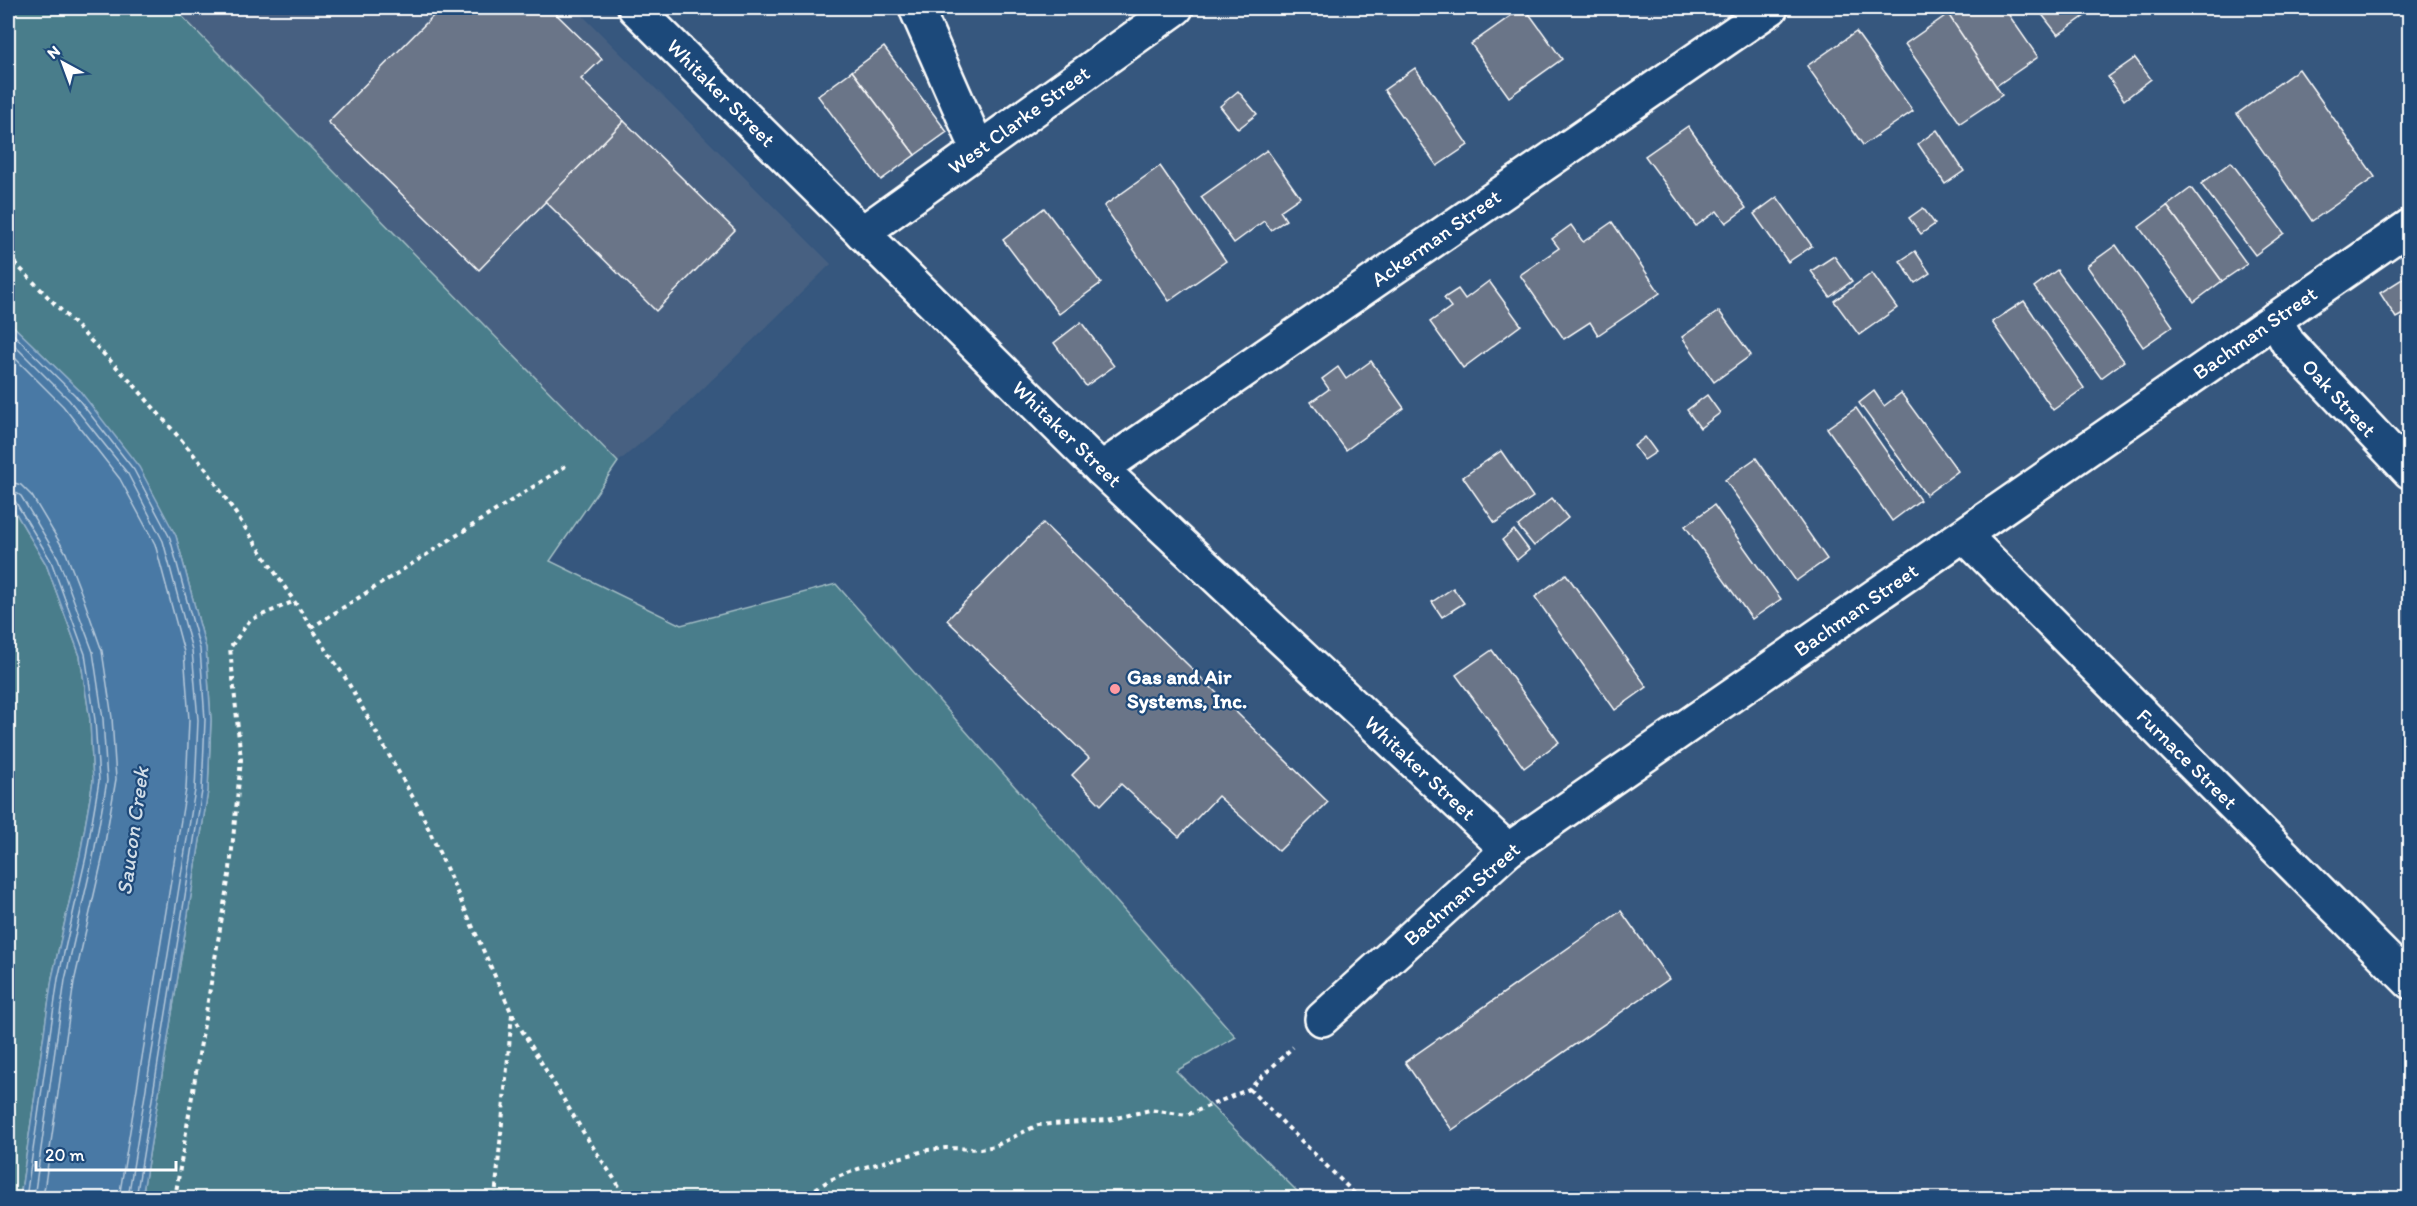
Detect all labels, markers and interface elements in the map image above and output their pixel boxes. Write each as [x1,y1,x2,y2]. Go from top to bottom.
north arrow [33,33,93,93]
street label: Whitaker Street [662,33,781,152]
text: N [43,41,64,63]
street label: West Clarke Street [943,60,1094,179]
street label: Ackerman Street [1366,184,1505,292]
street label: Bachman Street [2188,281,2322,385]
street label: Oak Street [2297,353,2382,442]
street label: Whitaker Street [1007,375,1127,492]
street label: Bachman Street [1789,558,1923,662]
place label: Gas and Air Systems, Inc. [1127,664,1247,714]
marker: Gas and Air Systems, Inc. [1108,682,1122,696]
street label: Furnace Street [2132,703,2243,814]
street label: Whitaker Street [1360,710,1481,826]
water label: Saucon Creek [110,764,155,897]
street label: Bachman Street [1398,836,1525,951]
scale bar [36,1134,176,1172]
text: 20 m [45,1144,85,1166]

